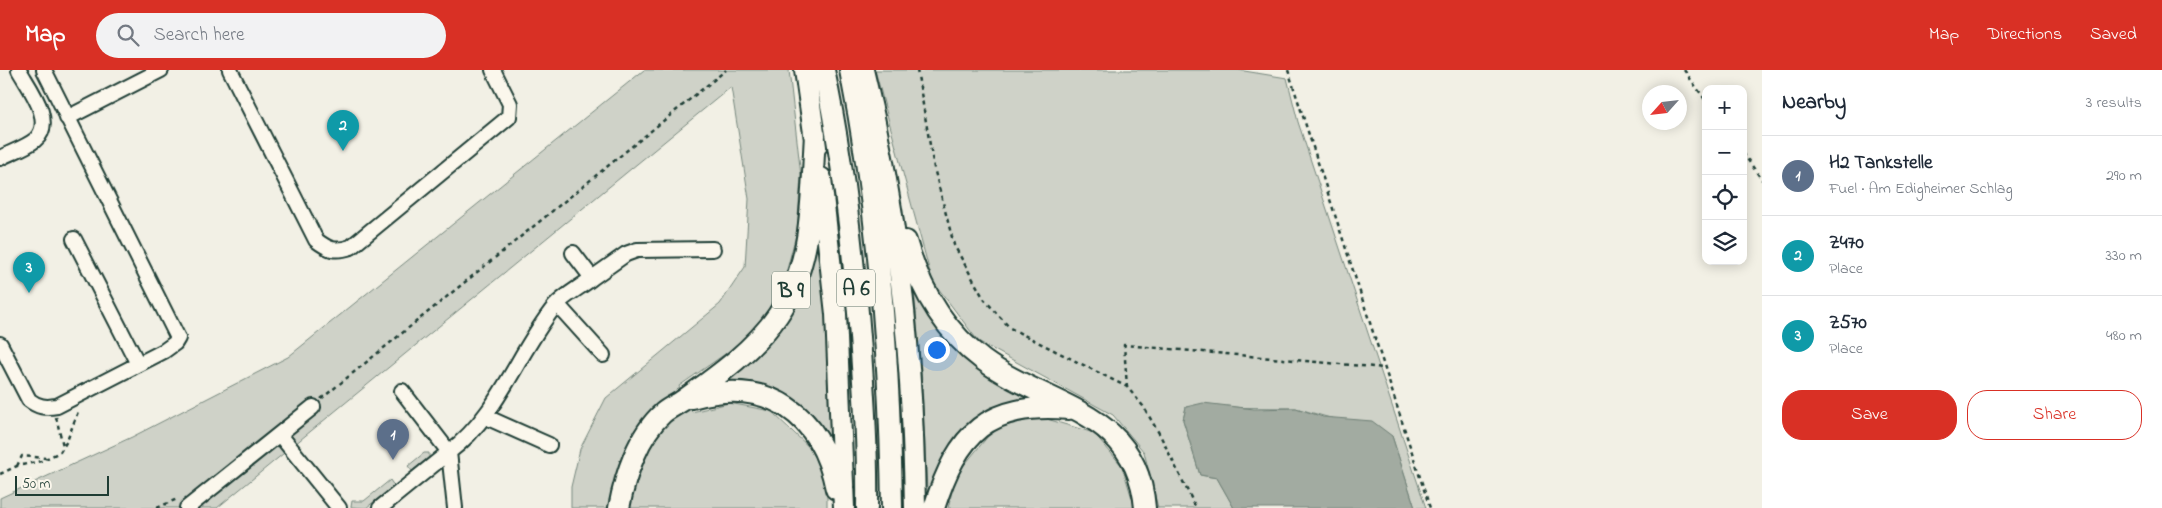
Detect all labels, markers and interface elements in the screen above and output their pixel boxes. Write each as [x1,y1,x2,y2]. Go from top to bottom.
search box [96,13,446,58]
text: Map [25,18,66,53]
icon: search [114,21,142,49]
text: Search here [154,22,245,49]
text: Map [1929,22,1959,48]
text: Directions [1987,22,2062,48]
text: Saved [2090,22,2137,48]
north arrow [1642,85,1687,130]
map controls [1702,85,1747,265]
button: + [1702,85,1747,130]
text: Nearby [1782,88,1846,118]
text: 3 results [2086,91,2142,115]
pin: 2 [327,110,359,151]
button: − [1702,130,1747,175]
text: H2 Tankstelle [1829,150,1933,177]
text: 1 [1795,164,1801,188]
text: 290 m [2106,164,2142,188]
button: locate [1702,175,1747,220]
text: Fuel · Am Edigheimer Schlag [1829,177,2013,201]
button: layers [1702,220,1747,265]
text: Z470 [1829,230,1864,257]
text: 2 [1794,244,1802,268]
text: 330 m [2105,244,2142,268]
pin: 3 [13,252,45,293]
text: Place [1829,257,1863,281]
road number: A 6 [837,270,875,307]
road number: B 9 [772,272,810,308]
text: Z570 [1829,310,1867,337]
text: 3 [1795,324,1801,348]
text: 480 m [2106,324,2142,348]
your location [924,337,950,363]
text: Place [1829,337,1863,361]
button: Save [1782,390,1957,440]
button: Share [1967,390,2142,440]
pin: 1 [377,419,409,460]
scale bar [15,473,109,496]
text: 50 m [22,474,50,495]

